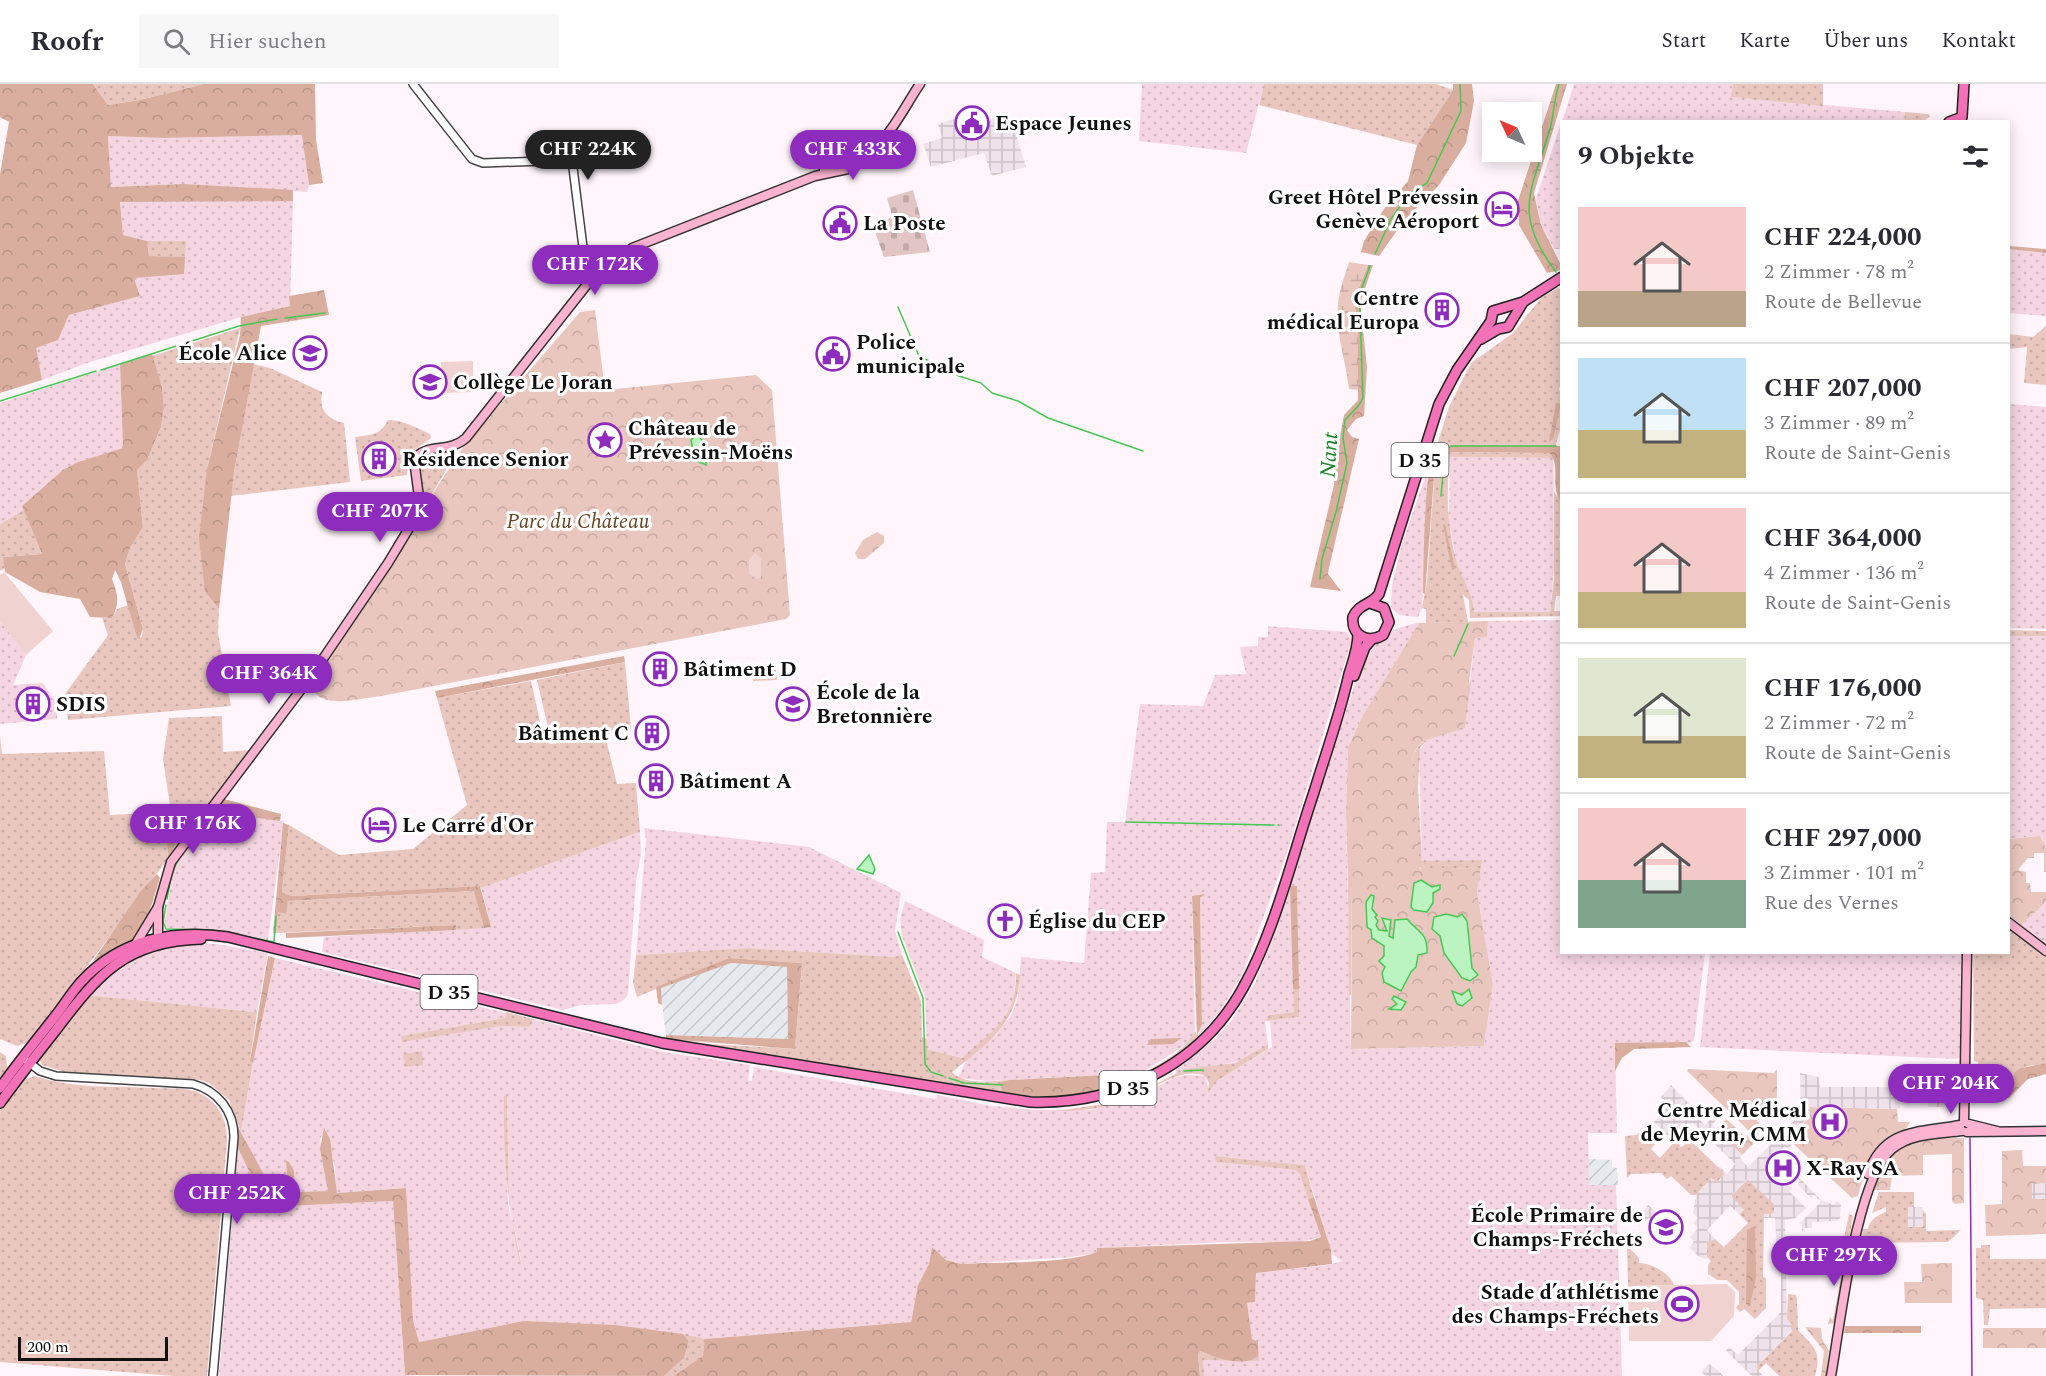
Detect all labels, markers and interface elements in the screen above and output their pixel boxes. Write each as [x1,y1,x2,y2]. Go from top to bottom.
search box [139,14,559,68]
text: Roofr [30,20,103,63]
icon: search [160,25,193,58]
text: Hier suchen [208,25,327,58]
text: Start [1661,25,1706,57]
text: Karte [1739,25,1790,57]
text: Über uns [1823,25,1908,57]
text: Kontakt [1941,25,2016,57]
north arrow [1482,102,1542,162]
map controls [1482,102,1542,162]
public building icon: Espace Jeunes [954,105,990,141]
place label: Espace Jeunes [995,108,1132,140]
pin: CHF 224K [526,130,650,181]
pin: CHF 433K [791,130,915,181]
text: CHF 224K [539,134,637,164]
text: CHF 433K [804,134,902,164]
text: 9 Objekte [1578,136,1694,176]
icon: filters [1959,140,1992,173]
place label: Greet Hôtel Prévessin Genève Aéroport [1268,182,1479,238]
hotel icon: Greet Hôtel Prévessin Genève Aéroport [1484,191,1520,227]
public building icon: La Poste [822,205,858,241]
place label: La Poste [863,208,946,240]
text: CHF 224,000 [1764,217,1922,257]
icon: home [1626,231,1698,303]
pin: CHF 172K [533,245,657,296]
text: CHF 172K [546,249,644,279]
text: 2 Zimmer · 78 m² [1764,257,1914,287]
place label: Centre médical Europa [1267,283,1419,339]
text: Route de Bellevue [1764,287,1922,317]
building icon: Centre médical Europa [1424,292,1460,328]
place label: Police municipale [856,327,965,383]
school or university icon: École Alice [292,335,328,371]
public building icon: Police municipale [815,336,851,372]
place label: École Alice [178,338,287,370]
school or university icon: Collège Le Joran [412,364,448,400]
place label: Collège Le Joran [453,367,613,399]
text: CHF 207,000 [1764,368,1922,408]
icon: home [1626,382,1698,454]
text: 3 Zimmer · 89 m² [1764,408,1914,438]
place label: Château de Prévessin-Moëns [628,413,793,469]
place icon: Château de Prévessin-Moëns [587,422,623,458]
water label: Nant [1311,430,1348,479]
text: Route de Saint-Genis [1764,438,1951,468]
building icon: Résidence Senior [361,441,397,477]
road number: D 35 [1392,443,1448,477]
place label: Résidence Senior [402,444,568,476]
pin: CHF 207K [318,492,442,543]
text: CHF 207K [331,496,429,526]
park label: Parc du Château [506,506,650,538]
text: CHF 364,000 [1764,518,1922,558]
icon: home [1626,532,1698,604]
text: 4 Zimmer · 136 m² [1764,558,1924,588]
text: Route de Saint-Genis [1764,588,1951,618]
building icon: Bâtiment D [642,651,678,687]
pin: CHF 364K [207,654,331,705]
place label: Bâtiment D [683,654,797,686]
text: CHF 364K [220,658,318,688]
text: CHF 176,000 [1764,668,1922,708]
place label: École de la Bretonnière [816,677,932,733]
icon: home [1626,682,1698,754]
building icon: SDIS [15,686,51,722]
school or university icon: École de la Bretonnière [775,686,811,722]
place label: SDIS [56,689,106,721]
text: 2 Zimmer · 72 m² [1764,708,1914,738]
building icon: Bâtiment C [634,715,670,751]
place label: Bâtiment C [517,718,629,750]
text: Route de Saint-Genis [1764,738,1951,768]
building icon: Bâtiment A [638,763,674,799]
place label: Bâtiment A [679,766,792,798]
pin: CHF 176K [131,804,255,855]
hotel icon: Le Carré d'Or [361,807,397,843]
text: CHF 176K [144,808,242,838]
place label: Le Carré d'Or [402,810,534,842]
text: CHF 297,000 [1764,818,1922,858]
icon: home [1626,832,1698,904]
text: 3 Zimmer · 101 m² [1764,858,1924,888]
text: Rue des Vernes [1764,888,1899,918]
church icon: Église du CEP [987,903,1023,939]
place label: Église du CEP [1028,906,1166,938]
road number: D 35 [420,975,478,1009]
pin: CHF 204K [1889,1064,2013,1115]
text: CHF 204K [1902,1068,2000,1098]
road number: D 35 [1100,1071,1156,1105]
place label: Centre Médical de Meyrin, CMM [1641,1095,1807,1151]
hospital icon: Centre Médical de Meyrin, CMM [1812,1104,1848,1140]
hospital icon: X-Ray SA [1765,1150,1801,1186]
place label: X-Ray SA [1806,1153,1899,1185]
pin: CHF 252K [175,1174,299,1225]
text: CHF 252K [188,1178,286,1208]
place label: École Primaire de Champs-Fréchets [1471,1200,1643,1256]
school or university icon: École Primaire de Champs-Fréchets [1648,1209,1684,1245]
pin: CHF 297K [1772,1236,1896,1287]
text: CHF 297K [1785,1240,1883,1270]
place label: Stade d’athlétisme des Champs-Fréchets [1452,1277,1659,1333]
sports icon: Stade d’athlétisme des Champs-Fréchets [1664,1286,1700,1322]
scale bar [18,1334,168,1362]
text: 200 m [27,1335,69,1359]

